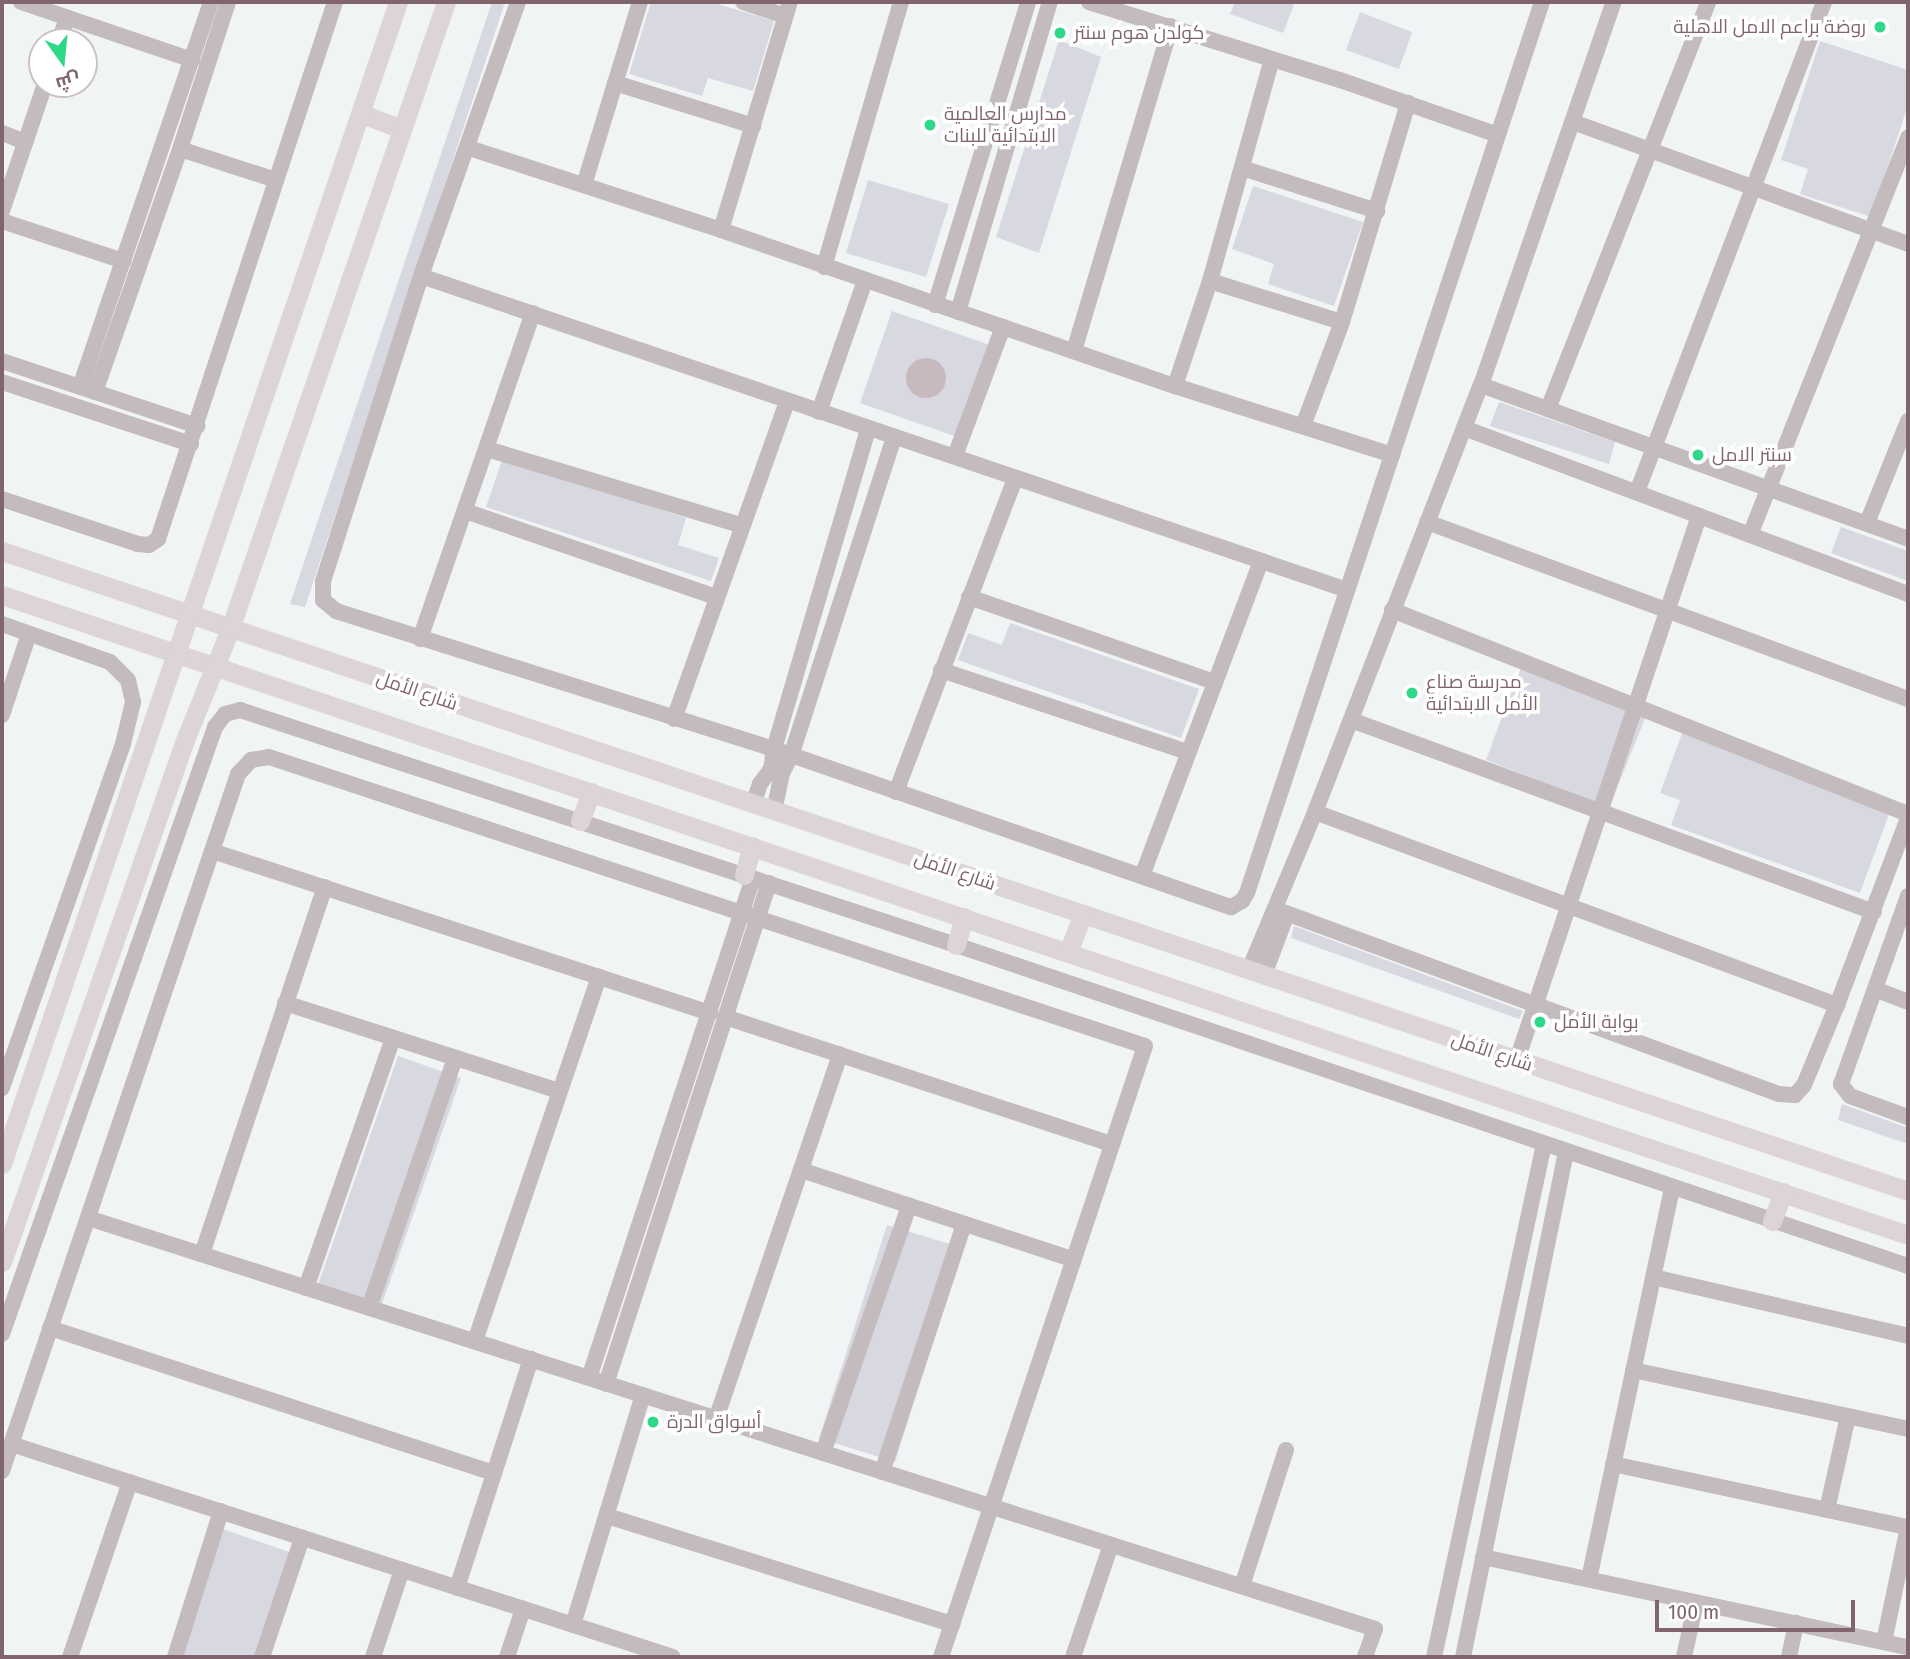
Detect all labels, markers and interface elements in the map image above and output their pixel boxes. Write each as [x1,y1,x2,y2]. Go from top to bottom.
place label: روضة براعم الامل الاهلية [1673,16,1866,38]
marker: روضة براعم الامل الاهلية [1872,19,1888,35]
place label: كولدن هوم سنتر [1074,22,1204,44]
marker: كولدن هوم سنتر [1052,25,1068,41]
north arrow [28,28,98,98]
text: ش [53,68,83,96]
place label: مدارس العالمية الابتدائية للبنات [944,103,1067,147]
marker: مدارس العالمية الابتدائية للبنات [922,117,938,133]
place label: سنتر الامل [1712,444,1792,466]
marker: سنتر الامل [1690,447,1706,463]
street label: شارع الأمل [374,667,460,715]
place label: مدرسة صناع الأمل الابتدائية [1426,671,1538,715]
marker: مدرسة صناع الأمل الابتدائية [1404,685,1420,701]
street label: شارع الأمل [912,847,998,895]
place label: بوابة الأمل [1554,1011,1639,1033]
marker: بوابة الأمل [1532,1014,1548,1030]
street label: شارع الأمل [1449,1028,1535,1076]
place label: أسواق الدرة [667,1411,761,1433]
marker: أسواق الدرة [645,1414,661,1430]
scale bar [1658,1586,1857,1630]
text: 100 m [1668,1599,1719,1625]

